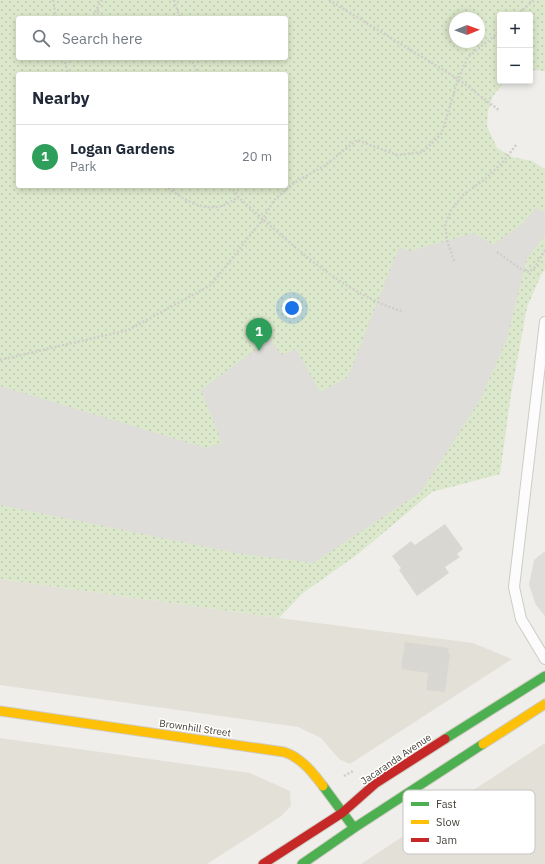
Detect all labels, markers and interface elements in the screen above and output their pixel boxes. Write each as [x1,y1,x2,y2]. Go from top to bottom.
north arrow [449,12,485,48]
map controls [497,12,533,84]
button: + [497,12,533,48]
search box [16,16,288,60]
icon: search [30,27,52,49]
text: Search here [62,29,142,48]
button: − [497,48,533,84]
text: Nearby [32,87,90,109]
text: Logan Gardens [70,139,175,158]
text: 1 [41,148,49,165]
text: 20 m [242,148,272,165]
text: Park [70,158,96,175]
your location [282,298,302,318]
pin: 1 [246,318,272,351]
street label: Brownhill Street [158,717,232,740]
street label: Jacaranda Avenue [358,730,434,787]
legend [403,790,535,854]
text: Fast [436,797,457,811]
text: Slow [436,815,460,829]
text: Jam [436,833,457,847]

